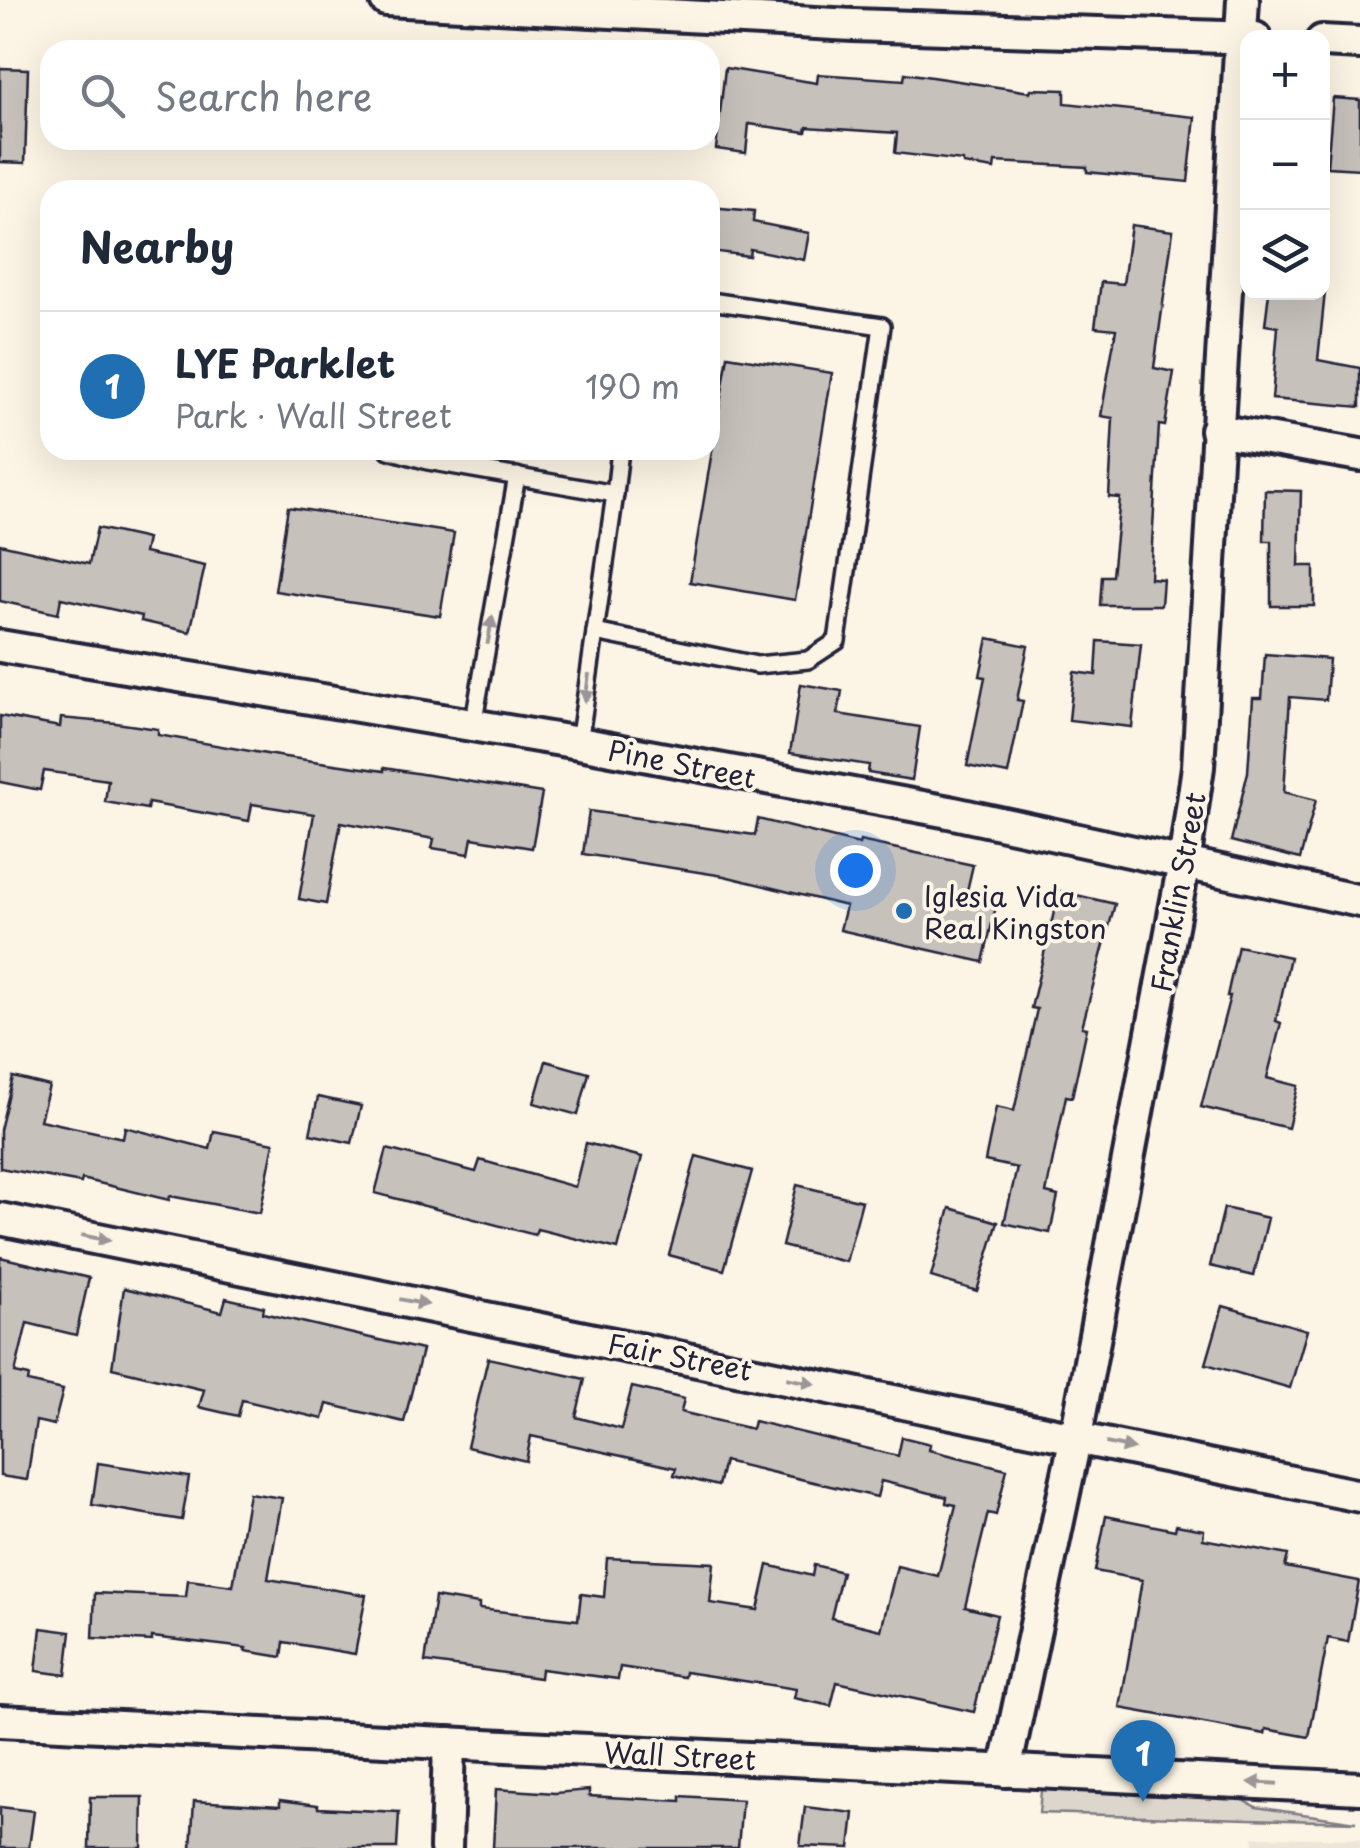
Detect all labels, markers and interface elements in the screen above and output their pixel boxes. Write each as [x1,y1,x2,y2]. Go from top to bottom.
map controls [1240,30,1330,300]
button: + [1240,30,1330,120]
search box [40,40,720,150]
text: Search here [155,67,372,124]
icon: search [75,68,130,123]
button: − [1240,120,1330,210]
button: layers [1240,210,1330,300]
text: Nearby [80,214,234,277]
text: LYE Parklet [175,334,395,391]
text: 1 [105,362,120,410]
text: 190 m [585,362,680,410]
text: Park · Wall Street [175,391,452,439]
one-way arrow [483,613,498,645]
one-way arrow [578,672,594,704]
street label: Pine Street [605,728,759,798]
street label: Franklin Street [1138,789,1216,995]
your location [830,845,881,896]
place label: Iglesia Vida Real Kingston [924,874,1107,949]
marker: Iglesia Vida Real Kingston [893,900,915,922]
one-way arrow [80,1231,112,1246]
one-way arrow [399,1295,430,1311]
street label: Fair Street [604,1321,756,1391]
one-way arrow [786,1373,817,1389]
one-way arrow [1105,1438,1136,1454]
pin: 1 [1110,1720,1176,1802]
street label: Wall Street [603,1730,757,1780]
one-way arrow [1246,1775,1278,1791]

